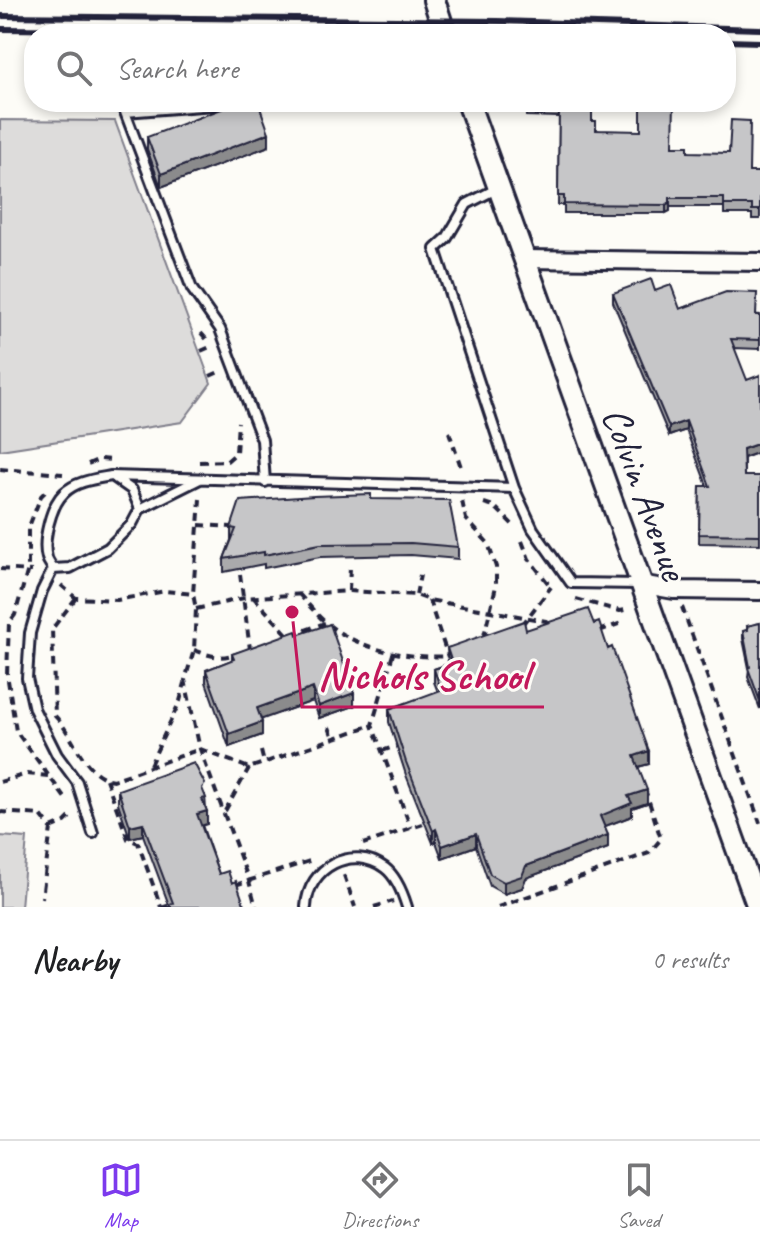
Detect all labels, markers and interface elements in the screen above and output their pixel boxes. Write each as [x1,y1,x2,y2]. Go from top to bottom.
search box [24,24,736,112]
icon: search [52,46,96,90]
text: Search here [116,49,238,87]
street label: Colvin Avenue [591,400,700,589]
callout: Nichols School [302,641,544,707]
text: Nichols School [318,649,537,702]
text: Nearby [32,938,118,981]
text: 0 results [652,943,728,976]
tab: Map [99,1158,143,1234]
tab: Directions [342,1158,418,1234]
tab: Saved [617,1158,661,1234]

